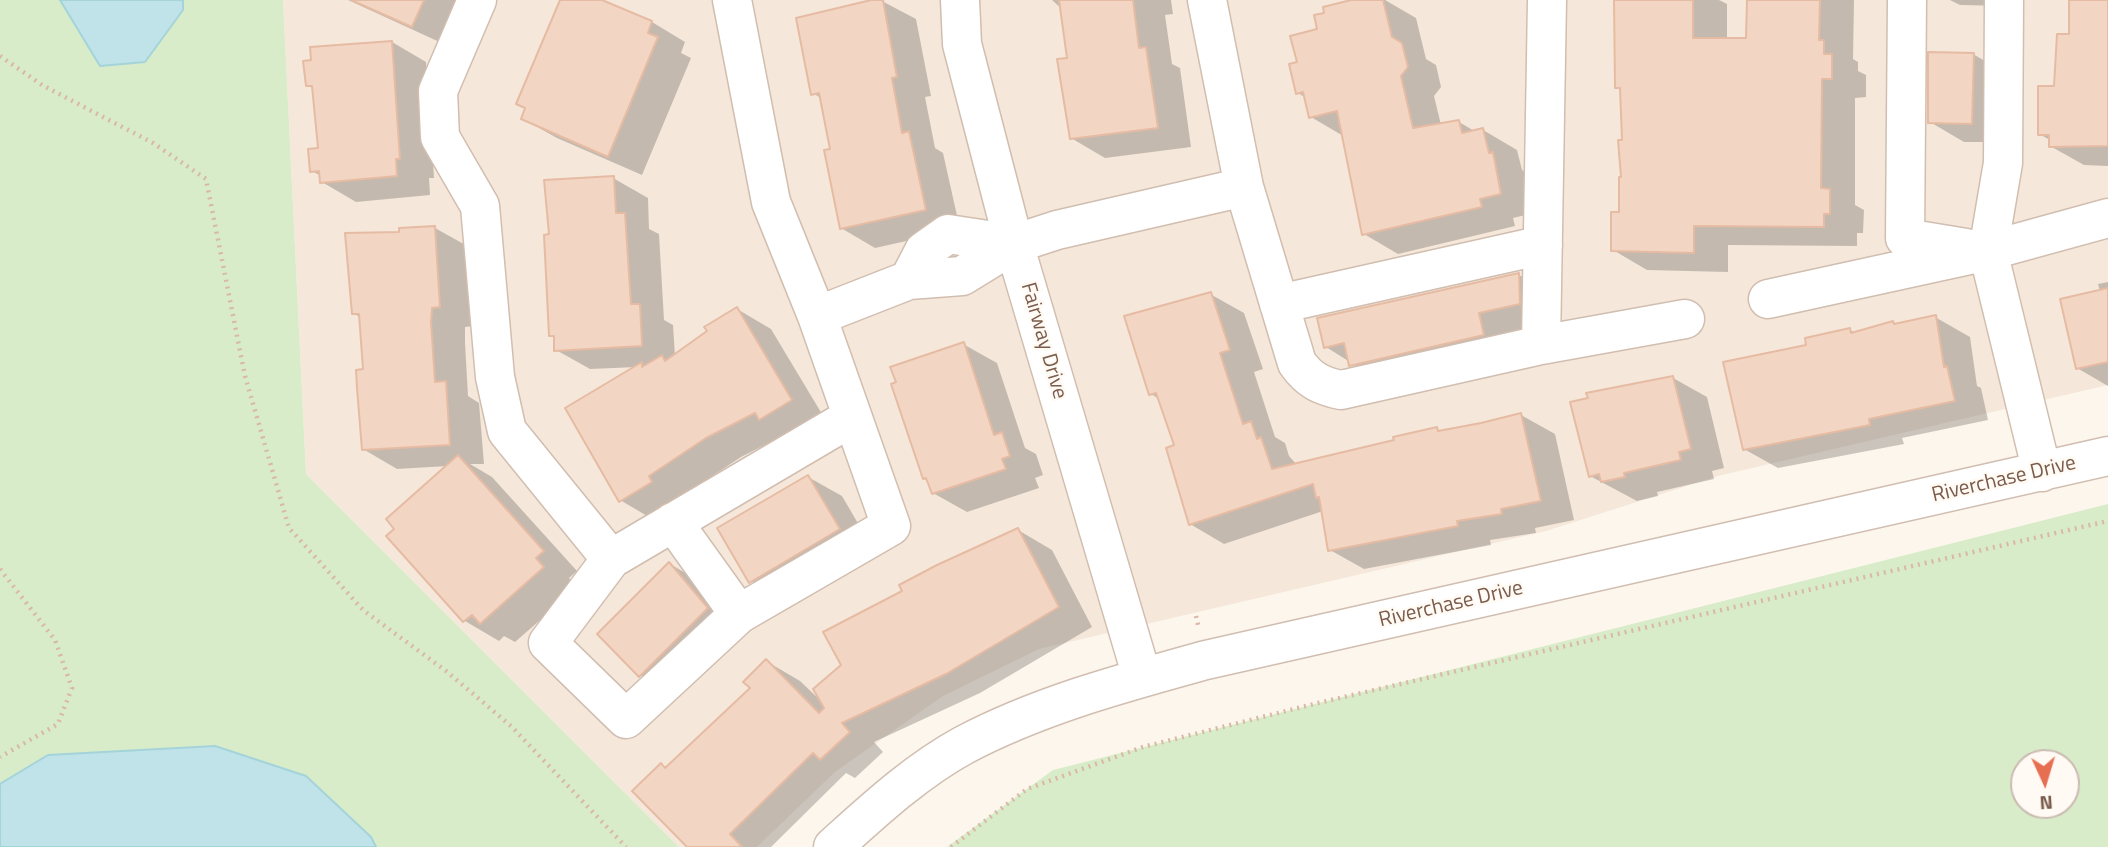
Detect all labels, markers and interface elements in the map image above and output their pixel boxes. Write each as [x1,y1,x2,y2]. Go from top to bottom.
street label: Fairway Drive [1014,280,1072,402]
street label: Riverchase Drive [1930,451,2078,509]
street label: Riverchase Drive [1377,576,1525,634]
north arrow [2010,749,2080,819]
text: N [2039,789,2054,818]

